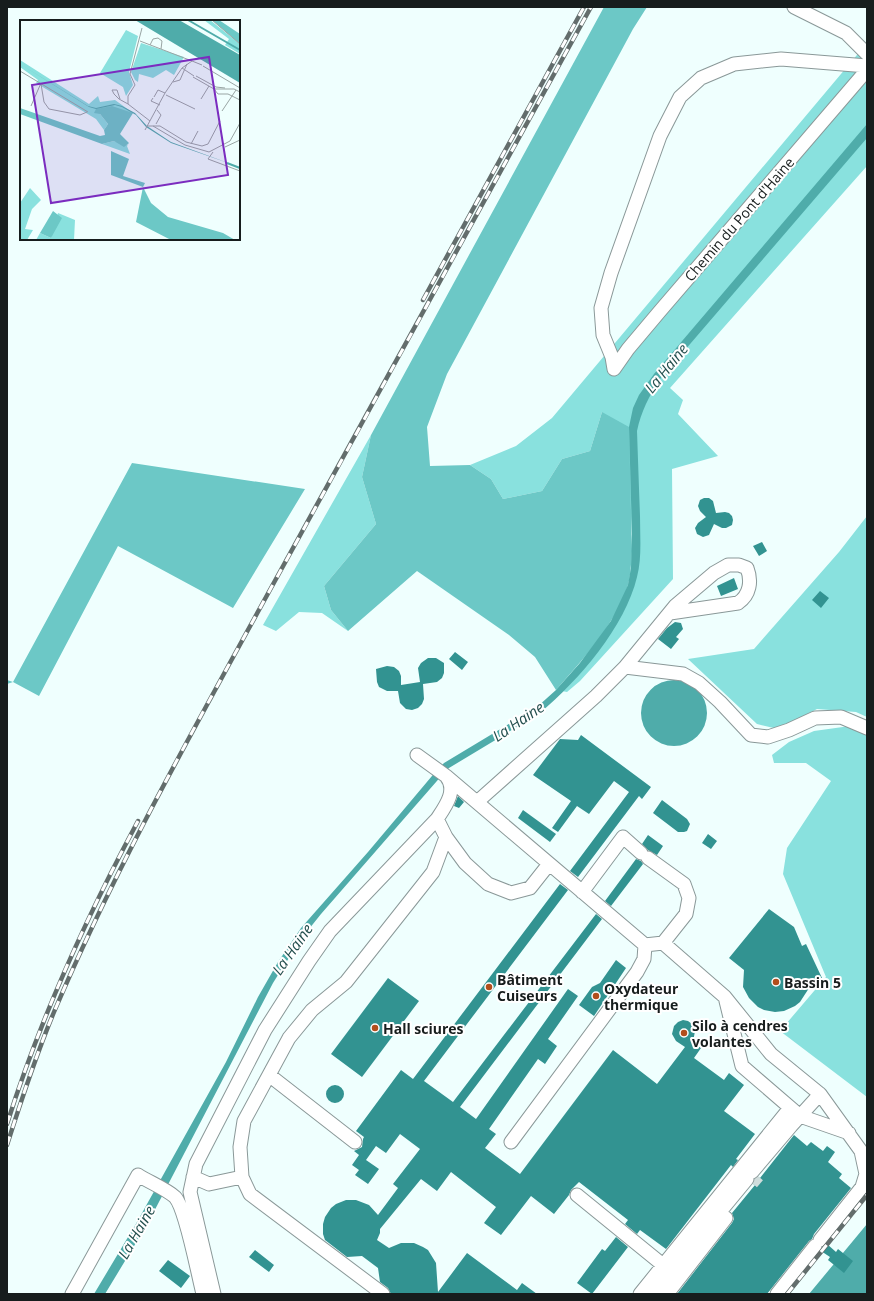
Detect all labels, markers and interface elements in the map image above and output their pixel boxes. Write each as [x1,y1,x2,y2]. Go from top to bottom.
inset map [20,20,240,240]
street label: Chemin du Pont d'Haine [680,153,798,285]
water label: La Haine [640,339,692,397]
water label: La Haine [488,696,548,746]
water label: La Haine [267,919,317,979]
place label: Bâtiment Cuiseurs [497,970,563,1005]
place label: Bassin 5 [784,973,841,992]
marker: Bassin 5 [771,977,781,987]
place label: Oxydateur thermique [604,979,679,1014]
marker: Bâtiment Cuiseurs [484,982,494,992]
marker: Oxydateur thermique [591,991,601,1001]
place label: Silo à cendres volantes [692,1016,788,1051]
place label: Hall sciures [383,1019,464,1038]
marker: Hall sciures [370,1023,380,1033]
marker: Silo à cendres volantes [679,1028,689,1038]
water label: La Haine [113,1201,159,1262]

